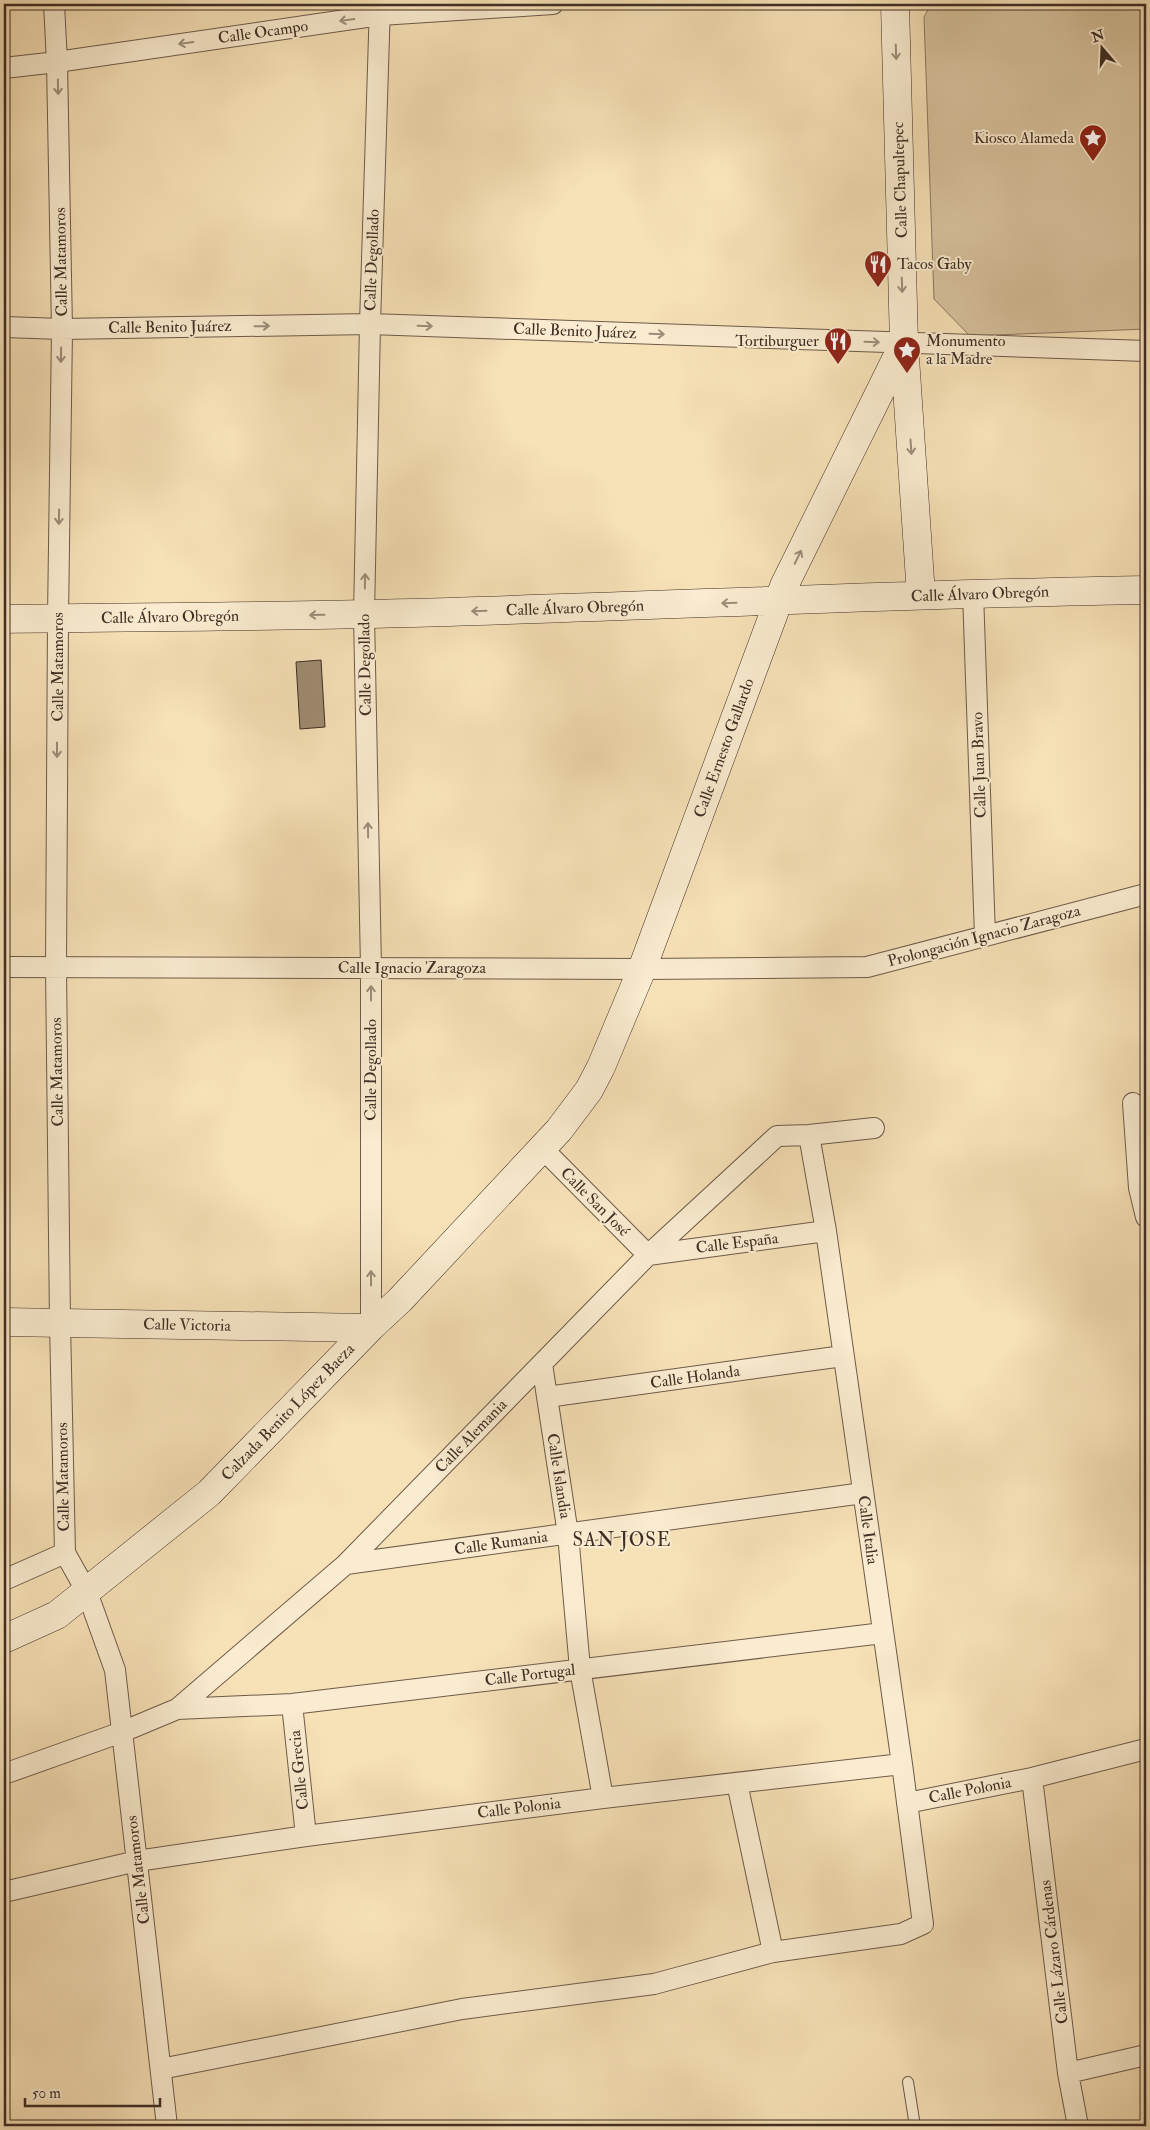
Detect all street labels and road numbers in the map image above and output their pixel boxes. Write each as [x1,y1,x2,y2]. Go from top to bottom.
street label: Calle Ocampo [217,16,310,49]
street label: Calle Chapultepec [888,121,913,239]
street label: Calle Matamoros [50,207,72,317]
street label: Calle Degollado [360,208,384,311]
street label: Calle Benito Juárez [108,316,232,339]
street label: Calle Benito Juárez [513,319,637,344]
street label: Calle Álvaro Obregón [911,581,1049,606]
street label: Calle Álvaro Obregón [506,595,644,620]
street label: Calle Álvaro Obregón [101,605,239,628]
street label: Calle Matamoros [48,612,68,722]
street label: Calle Degollado [354,614,376,716]
street label: Calle Ernesto Gallardo [690,675,759,820]
street label: Calle Juan Bravo [967,711,992,818]
street label: Prolongación Ignacio Zaragoza [885,900,1083,971]
street label: Calle Ignacio Zaragoza [338,958,487,978]
street label: Calle Matamoros [46,1017,68,1127]
street label: Calle Degollado [361,1019,381,1121]
street label: Calle San José [556,1163,634,1242]
street label: Calle España [695,1228,780,1259]
street label: Calle Victoria [143,1314,232,1336]
street label: Calzada Benito López Baeza [217,1339,360,1486]
street label: Calle Holanda [649,1361,742,1393]
street label: Calle Alemania [431,1394,512,1477]
street label: Calle Matamoros [52,1422,74,1532]
street label: Calle Islandia [542,1432,576,1520]
street label: Calle Italia [853,1494,883,1566]
street label: Calle Rumania [453,1526,549,1559]
street label: Calle Portugal [484,1660,576,1690]
street label: Calle Grecia [285,1729,313,1811]
street label: Calle Polonia [927,1772,1013,1808]
street label: Calle Polonia [476,1793,562,1823]
street label: Calle Matamoros [121,1815,155,1925]
street label: Calle Lázaro Cárdenas [1035,1879,1073,2025]

